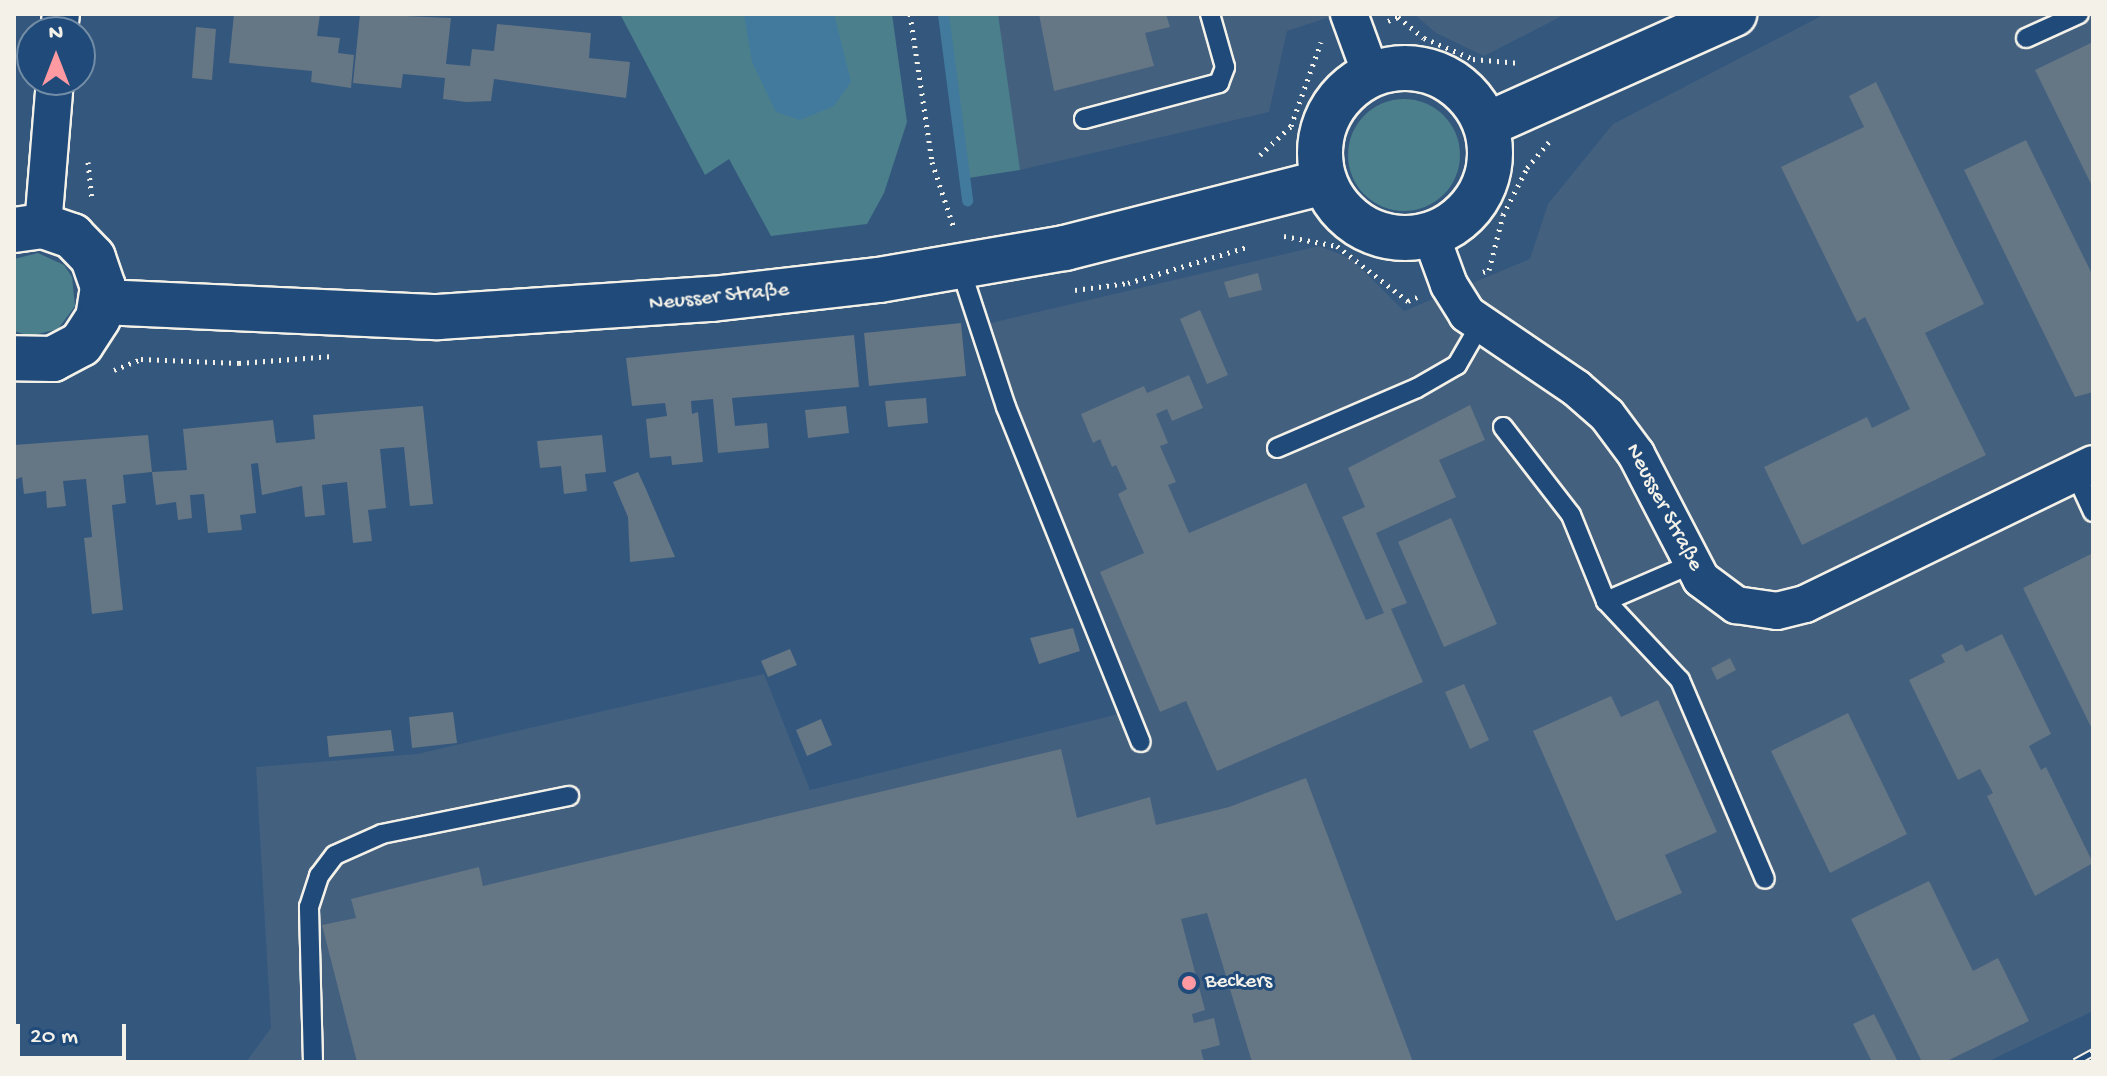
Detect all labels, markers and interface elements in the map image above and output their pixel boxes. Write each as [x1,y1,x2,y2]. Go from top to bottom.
north arrow [16,16,96,96]
text: N [49,21,63,47]
street label: Neusser Straße [648,278,790,318]
street label: Neusser Straße [1618,440,1708,576]
place label: Beckers [1205,970,1272,996]
marker: Beckers [1180,974,1198,992]
scale bar [20,1008,130,1058]
text: 20 m [30,1023,78,1052]

